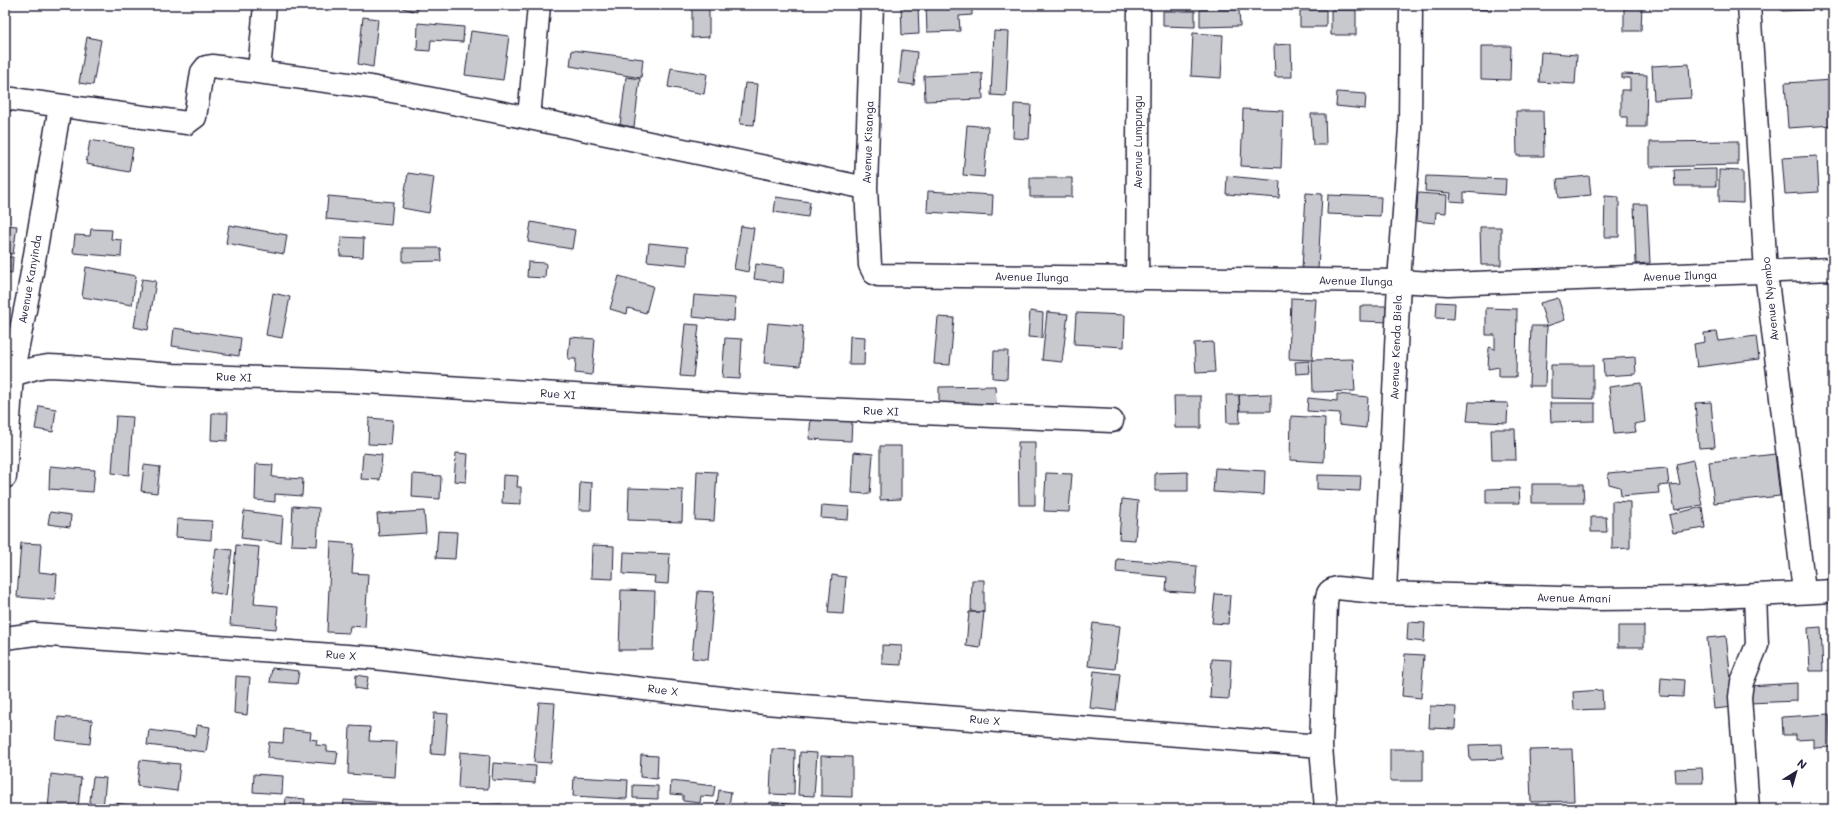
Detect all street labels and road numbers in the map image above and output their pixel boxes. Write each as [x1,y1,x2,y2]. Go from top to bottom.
street label: Avenue Lumpungu [1130,95,1145,189]
street label: Avenue Kisanga [859,100,876,184]
street label: Avenue Kanyinda [14,233,45,325]
street label: Avenue Nyembo [1758,256,1781,342]
street label: Avenue Ilunga [1642,267,1718,284]
street label: Avenue Ilunga [995,268,1070,285]
street label: Avenue Ilunga [1319,272,1394,289]
street label: Avenue Kenda Biela [1386,294,1405,400]
street label: Rue XI [216,368,252,385]
street label: Rue XI [540,385,576,402]
street label: Rue XI [863,402,899,419]
street label: Avenue Amani [1537,589,1611,606]
street label: Rue X [325,646,357,663]
street label: Rue X [647,680,679,699]
street label: Rue X [969,711,1001,728]

